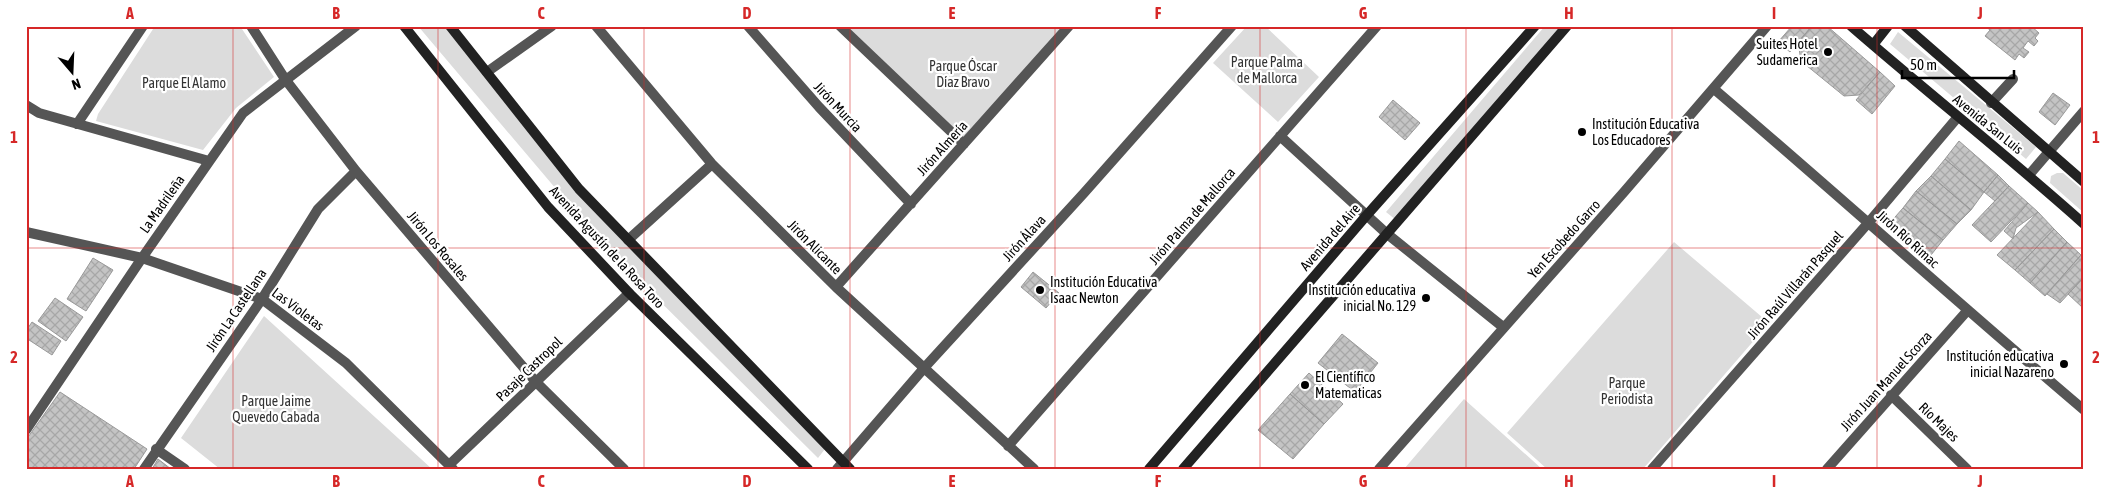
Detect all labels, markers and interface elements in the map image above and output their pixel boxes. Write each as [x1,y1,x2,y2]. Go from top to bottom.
text: A [125,4,134,22]
text: B [332,4,340,22]
text: C [537,4,545,22]
text: D [743,4,752,22]
text: E [949,4,956,22]
text: F [1155,4,1162,22]
text: G [1359,4,1368,22]
text: H [1564,4,1574,22]
text: I [1772,4,1776,22]
text: J [1976,4,1983,22]
place label: Suites Hotel Sudamerica [1756,36,1818,68]
marker: Suites Hotel Sudamerica [1822,46,1834,58]
north arrow [48,48,98,98]
scale bar [1902,48,2015,80]
park label: Parque Palma de Mallorca [1231,54,1303,86]
text: 50 m [1910,56,1937,73]
park label: Parque Óscar Díaz Bravo [929,58,998,90]
text: N [70,75,83,93]
park label: Parque El Alamo [142,75,226,91]
street label: Jirón Murcia [811,79,865,135]
street label: Avenida San Luis [1950,91,2026,157]
place label: Institución Educativa Los Educadores [1592,116,1699,148]
street label: Jirón Almería [913,117,971,179]
marker: Institución Educativa Los Educadores [1576,126,1588,138]
text: 1 [10,128,18,146]
text: 1 [2092,128,2100,146]
street label: Jirón Palma de Mallorca [1146,164,1238,268]
street label: La Madrileña [136,172,188,236]
street label: Avenida Agustín de la Rosa Toro [546,183,668,311]
street label: Yen Escobedo Garro [1525,197,1603,281]
street label: Avenida del Aire [1297,200,1363,274]
street label: Jirón Río Rímac [1874,207,1943,272]
street label: Jirón Los Rosales [404,208,472,284]
street label: Jirón Álava [999,212,1049,264]
street label: Jirón Alicante [785,217,845,277]
street label: Jirón Raúl Villarán Pasquel [1744,228,1846,342]
street label: Jirón La Castellana [202,266,270,354]
place label: Institución Educativa Isaac Newton [1050,274,1157,306]
place label: Institución educativa inicial No. 129 [1308,282,1416,314]
street label: Las Violetas [269,284,327,334]
marker: Institución Educativa Isaac Newton [1034,284,1046,296]
marker: Institución educativa inicial No. 129 [1420,292,1432,304]
street label: Jirón Juan Manuel Scorza [1837,328,1935,434]
street label: Pasaje Castropol [493,333,565,404]
text: 2 [10,348,18,366]
place label: Institución educativa inicial Nazareno [1946,348,2054,380]
text: 2 [2092,348,2100,366]
marker: Institución educativa inicial Nazareno [2058,358,2070,370]
place label: El Científico Matematicas [1315,369,1382,401]
park label: Parque Periodista [1601,375,1653,407]
marker: El Científico Matematicas [1299,379,1311,391]
park label: Parque Jaime Quevedo Cabada [232,393,320,425]
street label: Río Majes [1916,399,1962,445]
text: A [125,472,134,490]
text: B [332,472,340,490]
text: C [537,472,545,490]
text: D [743,472,752,490]
text: E [949,472,956,490]
text: F [1155,472,1162,490]
text: G [1359,472,1368,490]
text: H [1564,472,1574,490]
text: I [1772,472,1776,490]
text: J [1976,472,1983,490]

